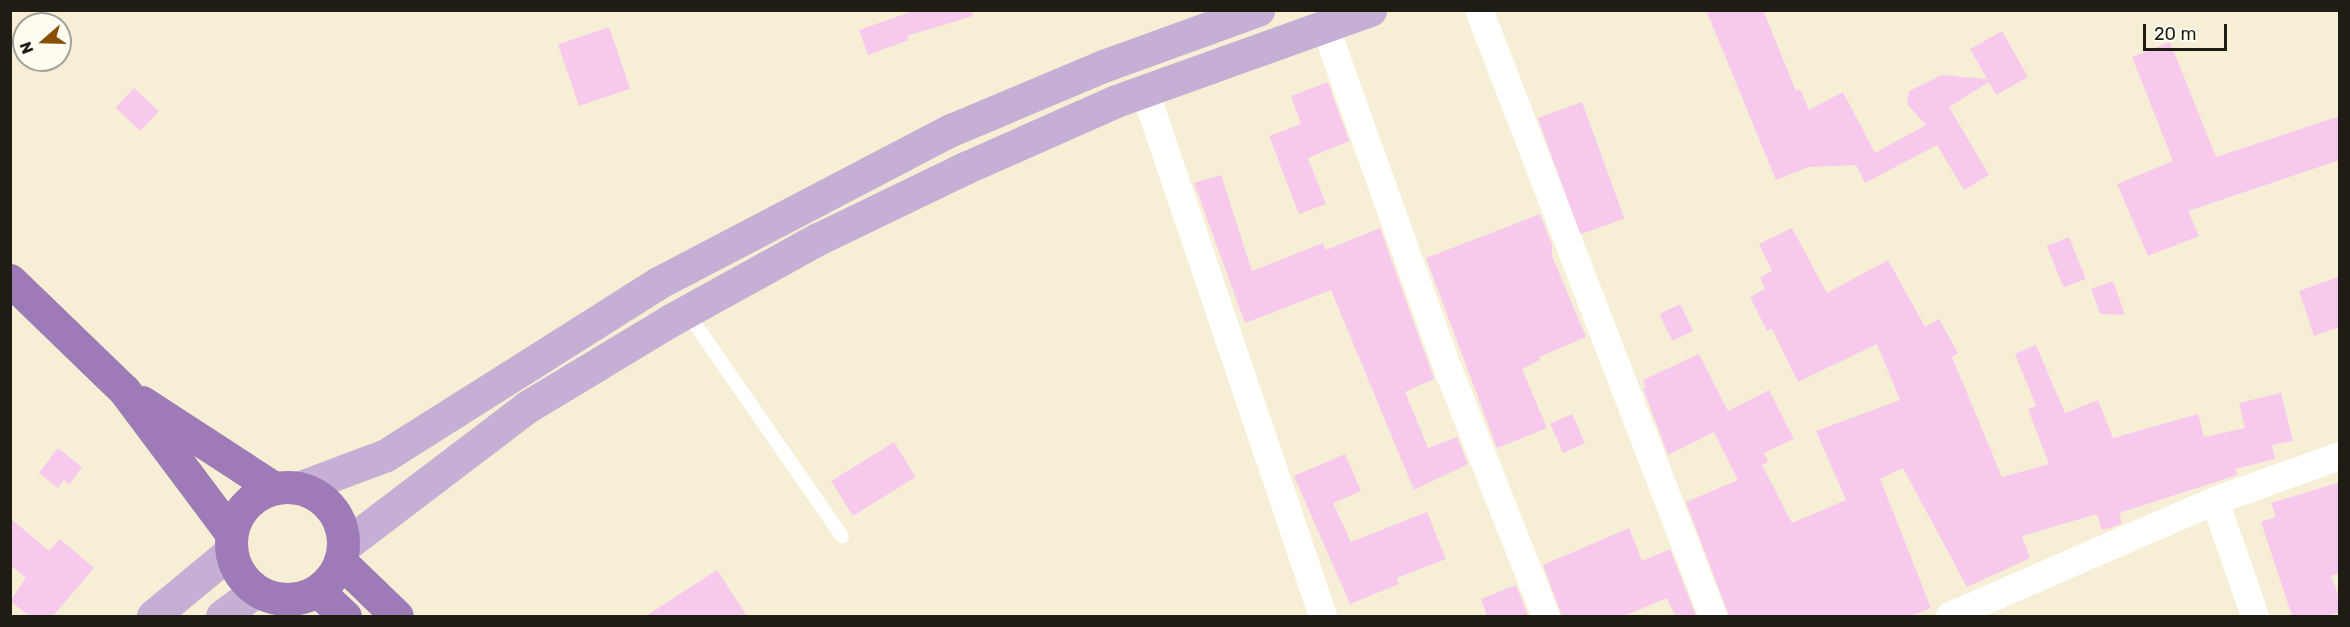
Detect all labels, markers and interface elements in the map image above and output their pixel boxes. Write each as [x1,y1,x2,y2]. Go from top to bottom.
north arrow [12,12,72,72]
scale bar [2146,12,2230,50]
text: 20 m [2154,23,2196,45]
text: N [16,39,37,56]

